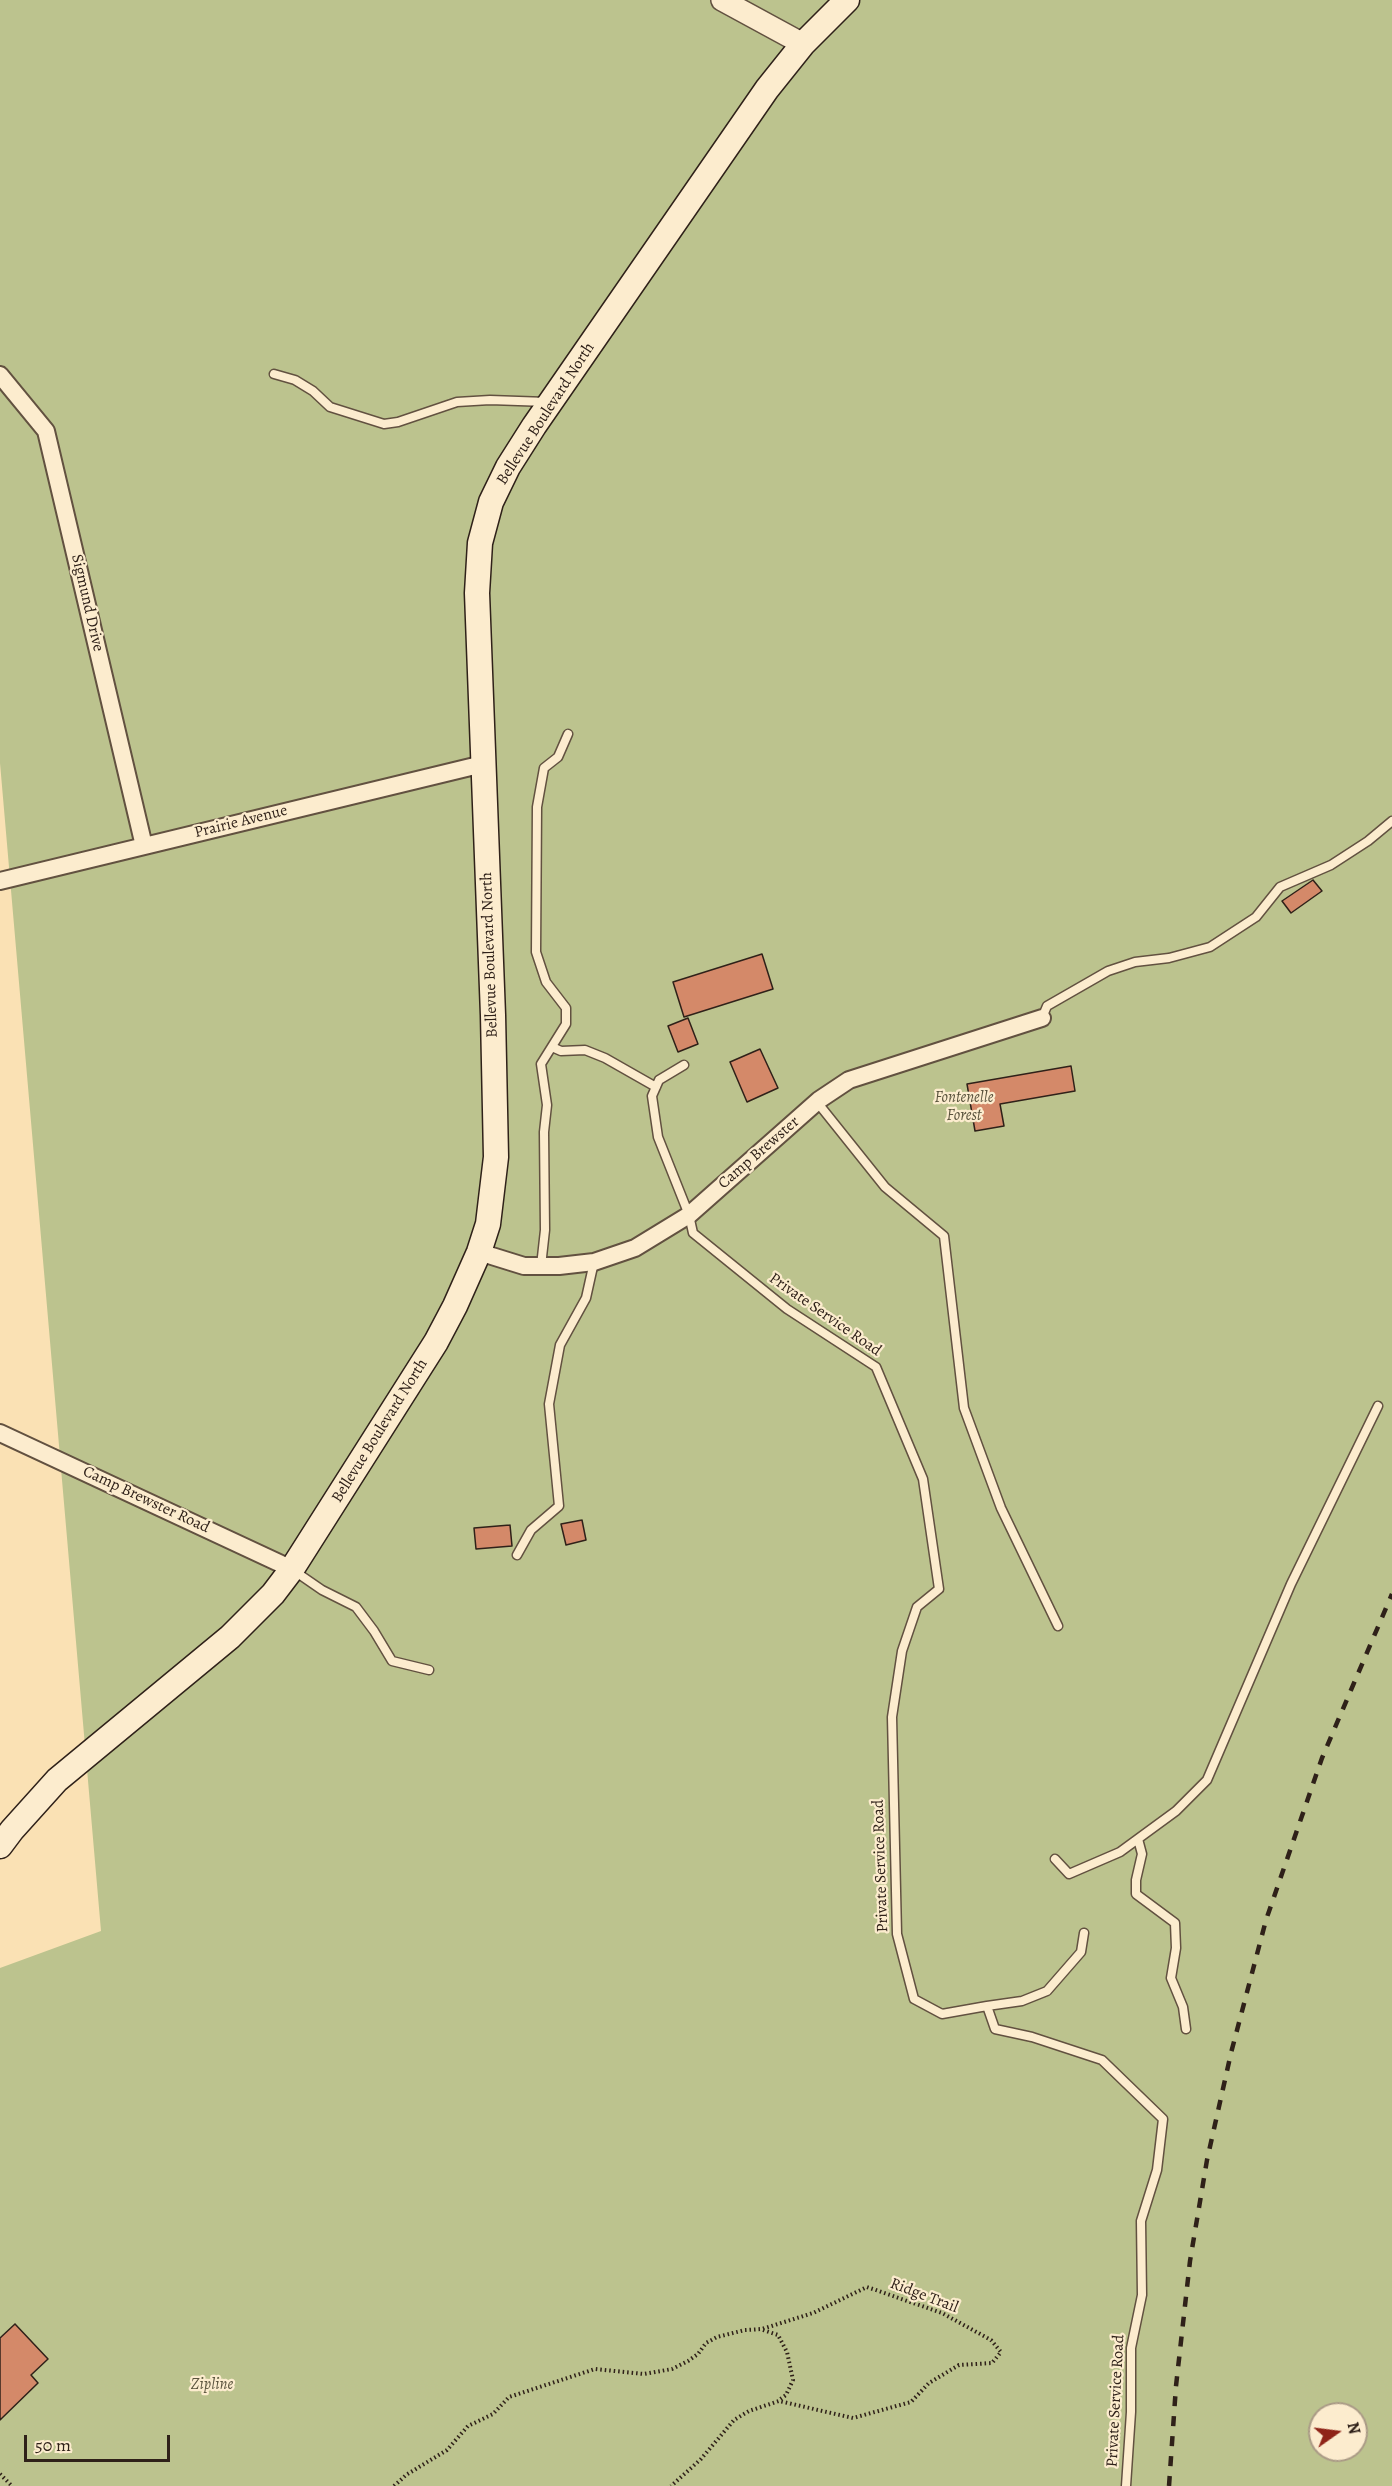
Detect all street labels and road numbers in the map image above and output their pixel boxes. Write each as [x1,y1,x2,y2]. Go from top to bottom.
street label: Bellevue Boulevard North [493,339,599,489]
street label: Sigmund Drive [66,552,108,654]
street label: Prairie Avenue [192,801,290,843]
street label: Bellevue Boulevard North [478,872,502,1038]
street label: Camp Brewster [715,1113,803,1193]
street label: Private Service Road [765,1269,885,1361]
street label: Bellevue Boulevard North [328,1356,432,1506]
street label: Camp Brewster Road [80,1462,212,1538]
street label: Private Service Road [869,1799,893,1933]
street label: Ridge Trail [887,2274,961,2318]
street label: Private Service Road [1103,2334,1129,2468]

